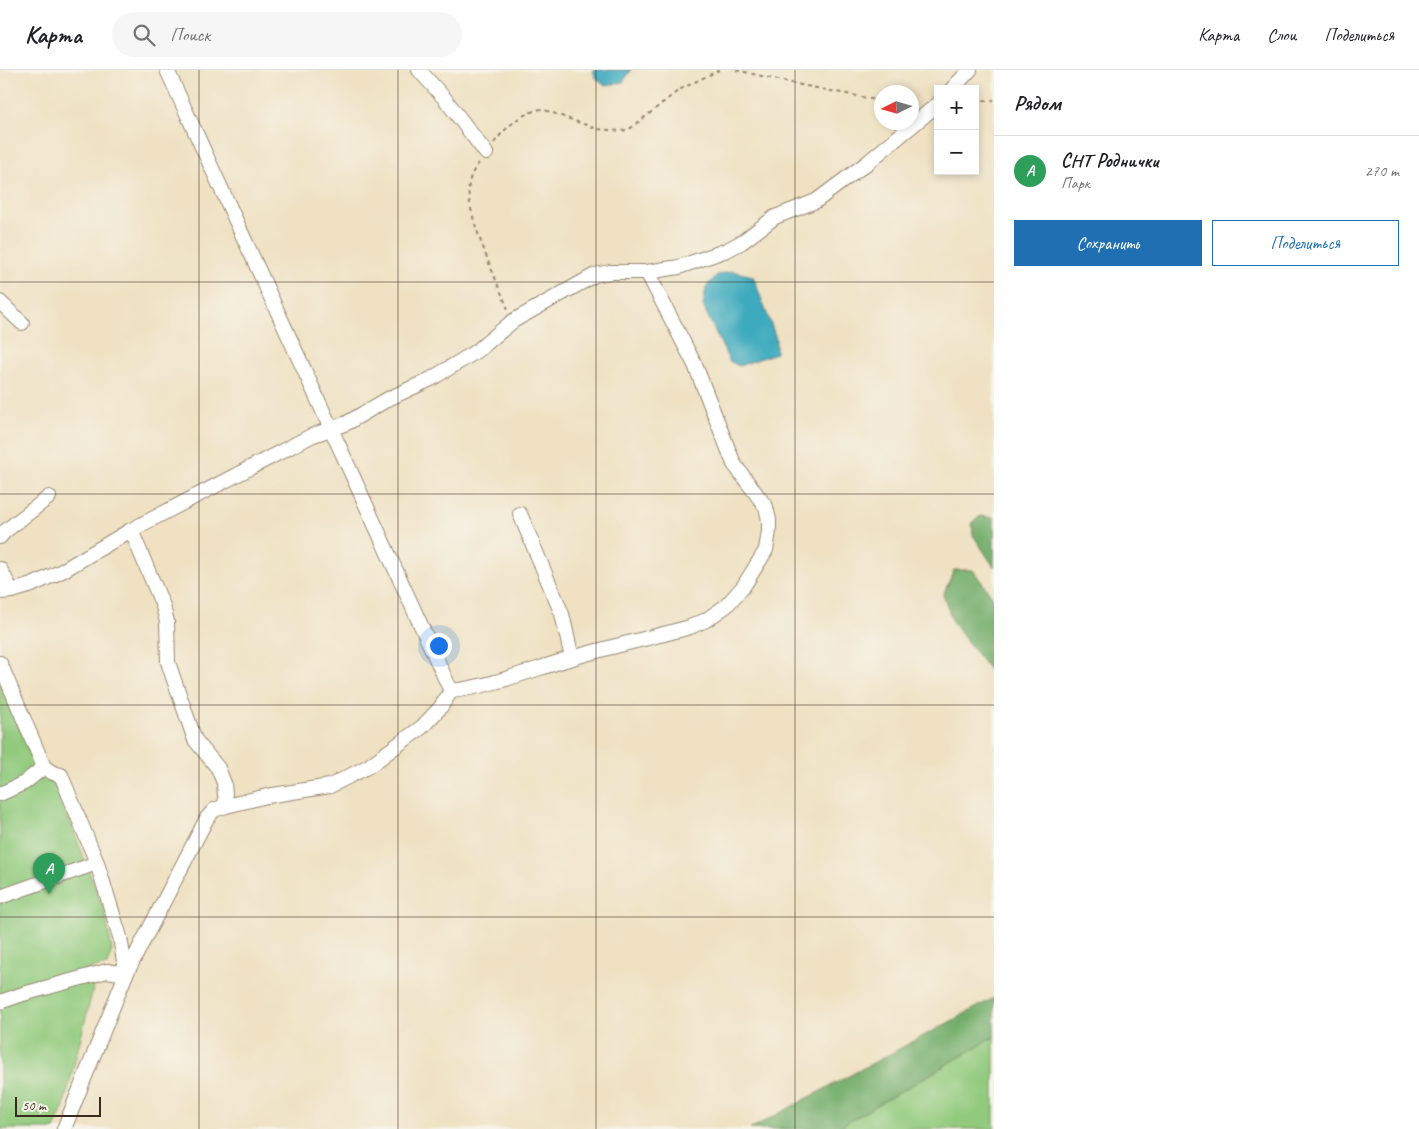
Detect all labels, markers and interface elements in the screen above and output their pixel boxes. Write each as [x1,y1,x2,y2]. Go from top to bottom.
search box [112,12,462,57]
text: Карта [25,20,82,50]
icon: search [130,21,158,49]
text: Поиск [170,23,210,47]
text: Карта [1198,24,1239,46]
text: Слои [1267,24,1296,46]
text: Поделиться [1324,24,1394,46]
north arrow [874,85,919,130]
map controls [934,85,979,175]
button: + [934,85,979,130]
text: Рядом [1014,90,1061,116]
button: − [934,130,979,175]
text: СНТ Роднички [1061,149,1158,173]
text: A [1026,161,1034,181]
text: 270 m [1365,161,1399,181]
text: Парк [1061,173,1090,193]
button: Сохранить [1014,220,1202,266]
button: Поделиться [1212,220,1399,266]
your location [426,633,452,659]
pin: A [33,853,65,894]
scale bar [15,1094,101,1117]
text: 50 m [22,1097,46,1114]

